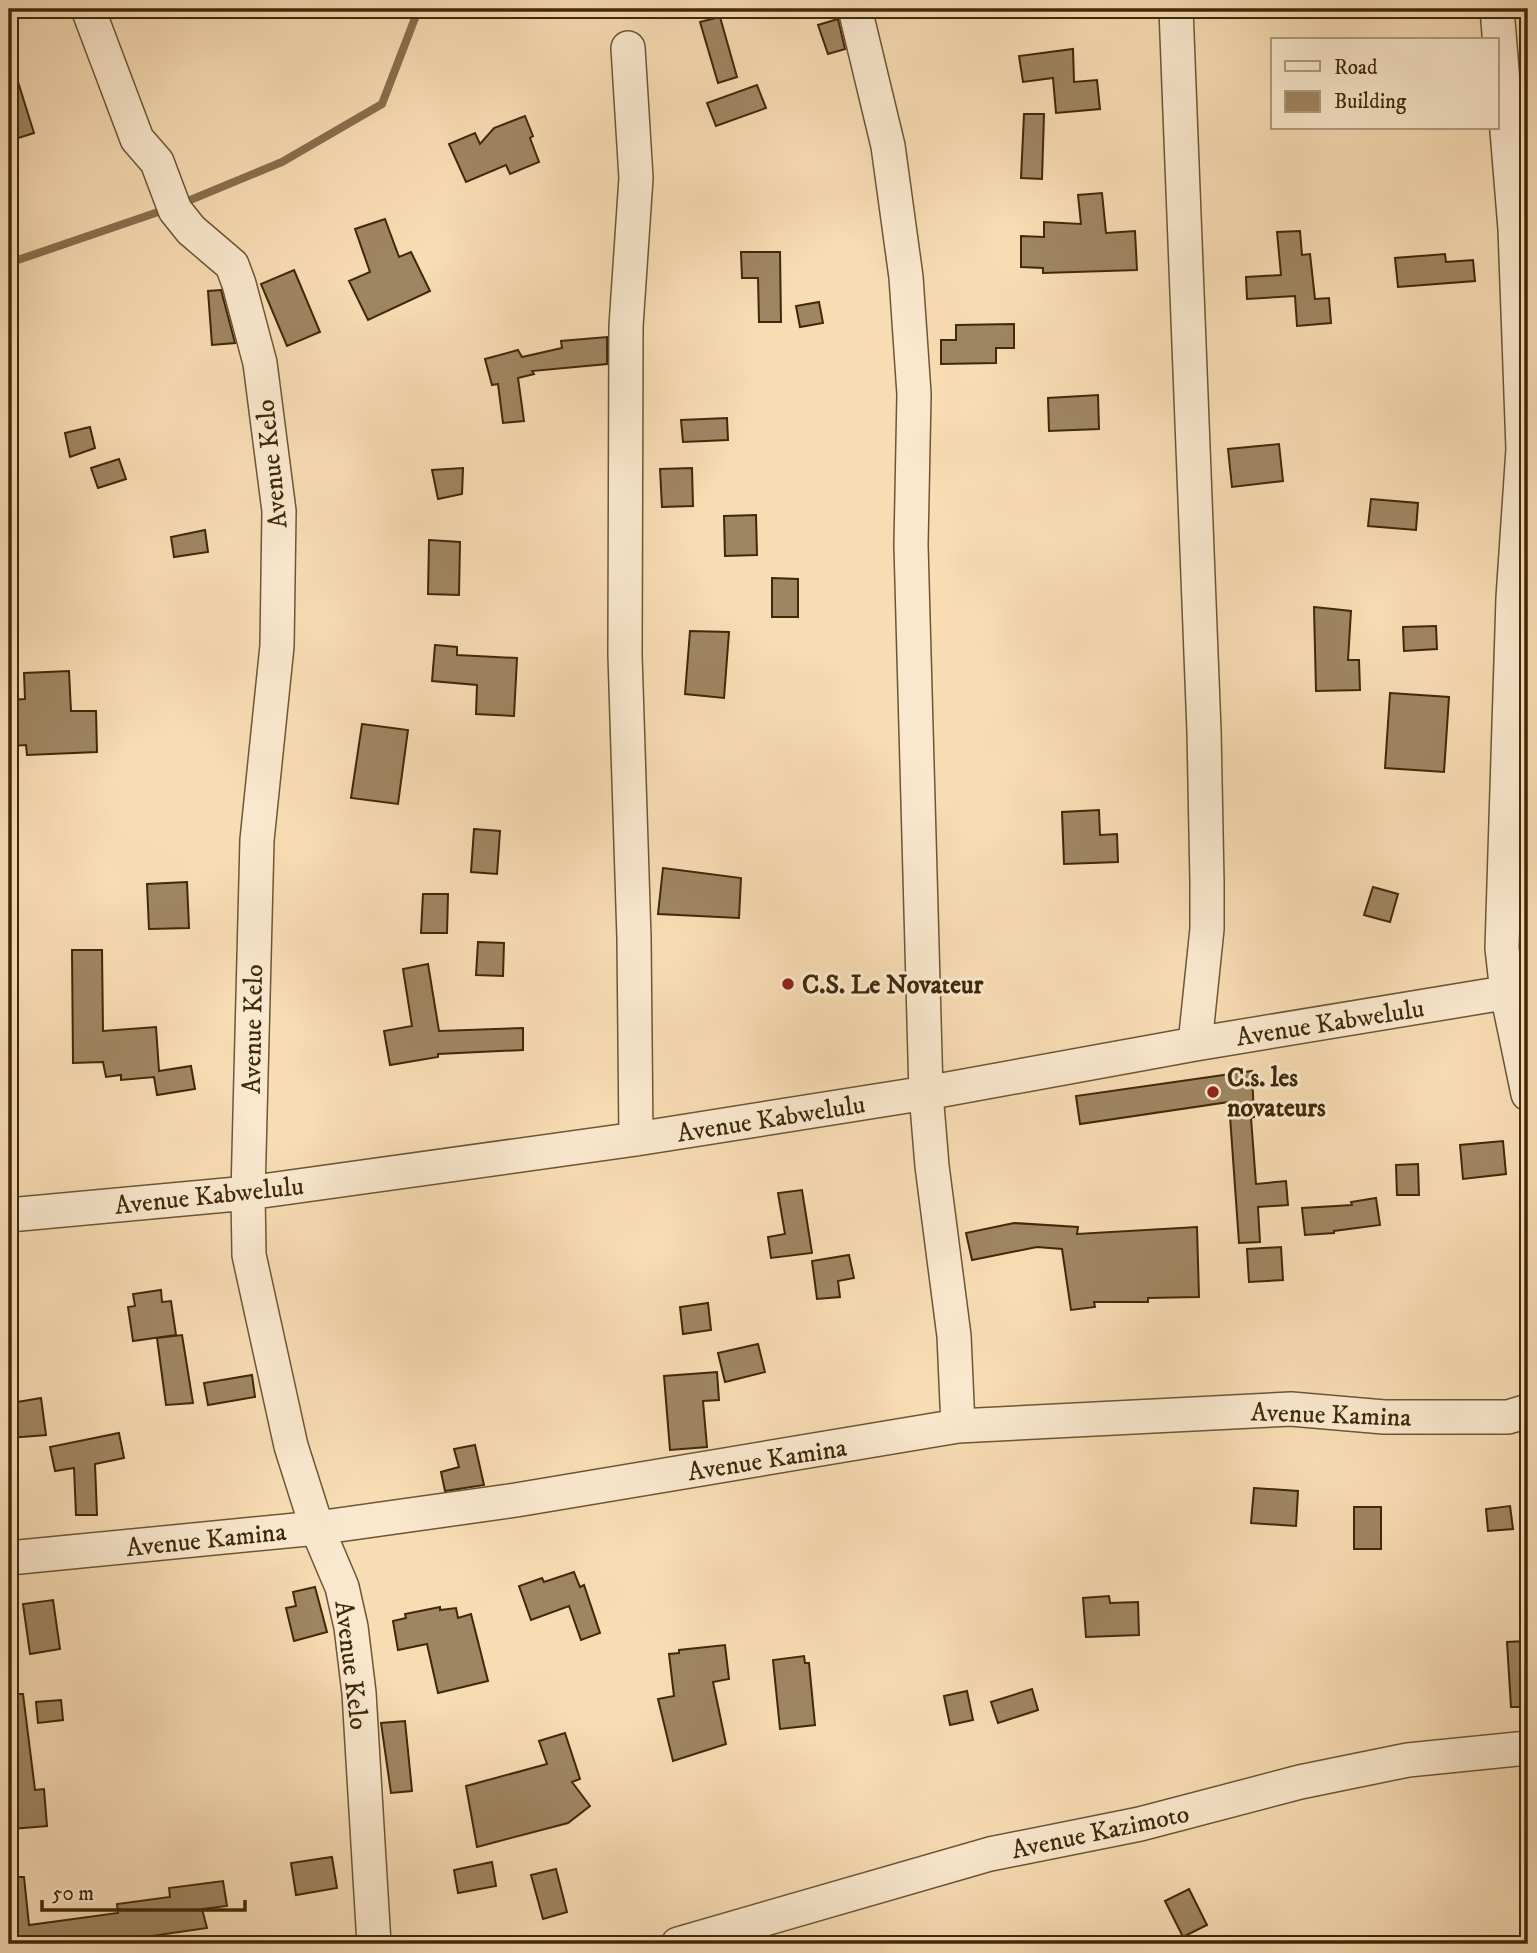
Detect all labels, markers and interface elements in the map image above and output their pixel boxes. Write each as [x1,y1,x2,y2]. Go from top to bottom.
legend [1271,38,1498,130]
text: Road [1334,55,1378,81]
text: Building [1334,89,1407,115]
street label: Avenue Kelo [249,398,296,530]
street label: Avenue Kelo [236,964,271,1094]
place label: C.S. Le Novateur [802,969,983,1002]
marker: C.S. Le Novateur [780,976,796,992]
street label: Avenue Kabwelulu [1234,992,1427,1055]
place label: C.s. les novateurs [1227,1062,1326,1125]
marker: C.s. les novateurs [1205,1084,1221,1100]
street label: Avenue Kabwelulu [675,1088,868,1151]
street label: Avenue Kabwelulu [113,1170,305,1223]
street label: Avenue Kamina [1250,1396,1412,1435]
street label: Avenue Kamina [685,1432,849,1489]
street label: Avenue Kamina [125,1516,288,1565]
street label: Avenue Kelo [326,1599,375,1732]
street label: Avenue Kazimoto [1008,1798,1192,1867]
scale bar [42,1869,245,1913]
text: 50 m [52,1881,94,1907]

